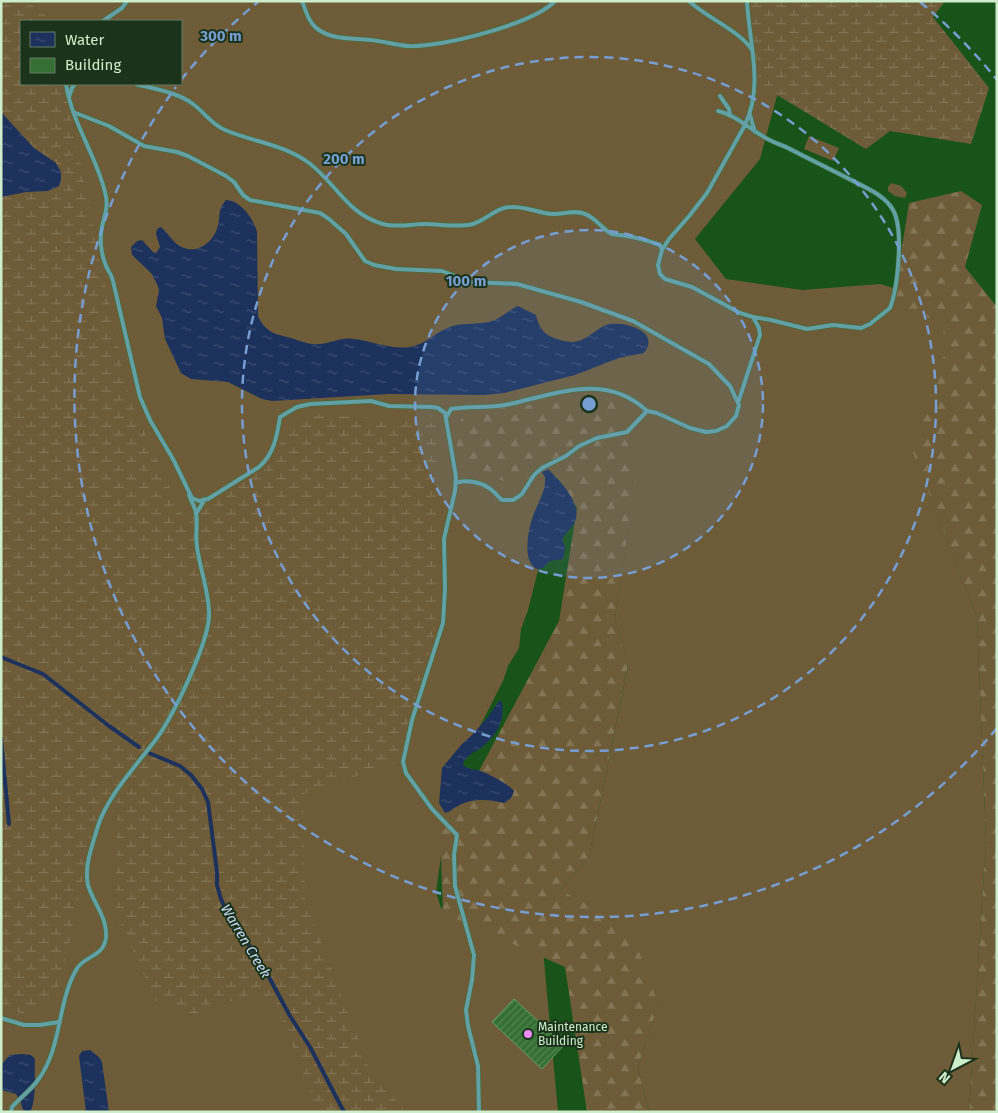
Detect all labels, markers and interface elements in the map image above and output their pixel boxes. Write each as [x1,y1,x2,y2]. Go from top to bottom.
legend [20,20,182,85]
text: 300 m [199,27,242,45]
text: Water [65,31,104,49]
text: Building [65,56,121,74]
text: 200 m [323,150,365,168]
text: 100 m [446,272,486,290]
centre of rings [580,395,598,413]
water label: Warren Creek [217,901,274,982]
place label: Maintenance Building [538,1020,608,1048]
marker: Maintenance Building [522,1028,534,1040]
north arrow [928,1043,978,1093]
text: N [936,1068,954,1087]

